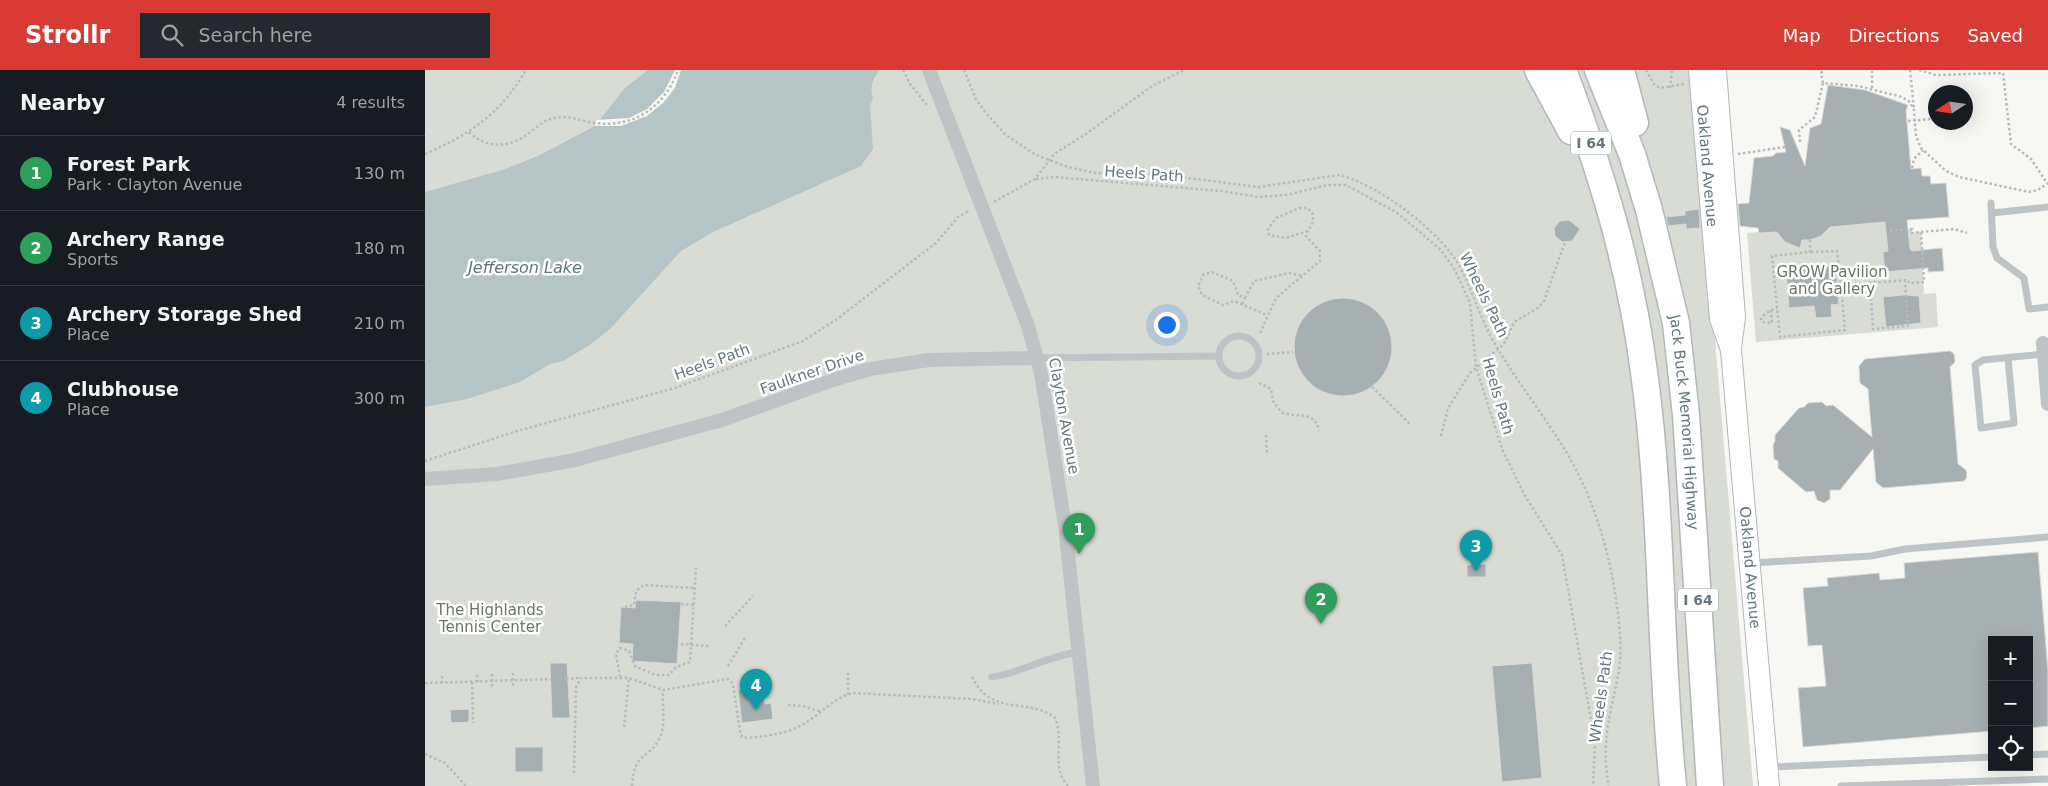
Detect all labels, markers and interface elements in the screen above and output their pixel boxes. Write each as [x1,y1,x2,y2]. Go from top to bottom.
search box [140,13,490,58]
text: Strollr [25,21,110,49]
icon: search [158,21,186,49]
text: Search here [198,24,313,46]
text: Map [1783,25,1821,46]
text: Directions [1849,25,1939,46]
text: Saved [1967,25,2023,46]
north arrow [1928,85,1973,130]
text: Nearby [20,91,105,115]
text: 4 results [336,93,405,112]
street label: Oakland Avenue [1693,104,1721,228]
road number: I 64 [1571,132,1611,154]
text: Forest Park [67,153,190,175]
street label: Heels Path [1104,162,1184,186]
text: 1 [30,164,42,183]
text: 130 m [354,164,405,183]
text: Park · Clayton Avenue [67,175,242,194]
text: Archery Range [67,228,225,250]
text: 2 [30,239,42,258]
text: 180 m [354,239,405,258]
street label: Wheels Path [1456,249,1512,341]
text: Sports [67,250,118,269]
water label: Jefferson Lake [465,258,582,277]
park label: GROW Pavilion and Gallery [1776,263,1888,298]
text: Archery Storage Shed [67,303,302,325]
your location [1154,312,1180,338]
street label: Jack Buck Memorial Highway [1665,312,1702,531]
text: 3 [30,314,42,333]
text: 210 m [354,314,405,333]
text: Place [67,325,110,344]
street label: Heels Path [672,340,752,384]
street label: Faulkner Drive [758,346,866,398]
street label: Heels Path [1478,355,1518,437]
street label: Clayton Avenue [1045,356,1083,476]
text: Clubhouse [67,378,179,400]
text: 4 [30,389,42,408]
text: 300 m [354,389,405,408]
text: Place [67,400,110,419]
street label: Oakland Avenue [1736,506,1764,629]
pin: 1 [1063,513,1095,554]
pin: 3 [1460,530,1492,571]
pin: 2 [1305,583,1337,624]
road number: I 64 [1678,588,1718,612]
park label: The Highlands Tennis Center [435,601,544,636]
map controls [1988,636,2033,771]
button: + [1988,636,2033,681]
street label: Wheels Path [1586,650,1616,744]
pin: 4 [740,669,772,710]
button: − [1988,681,2033,726]
button: locate [1988,726,2033,771]

